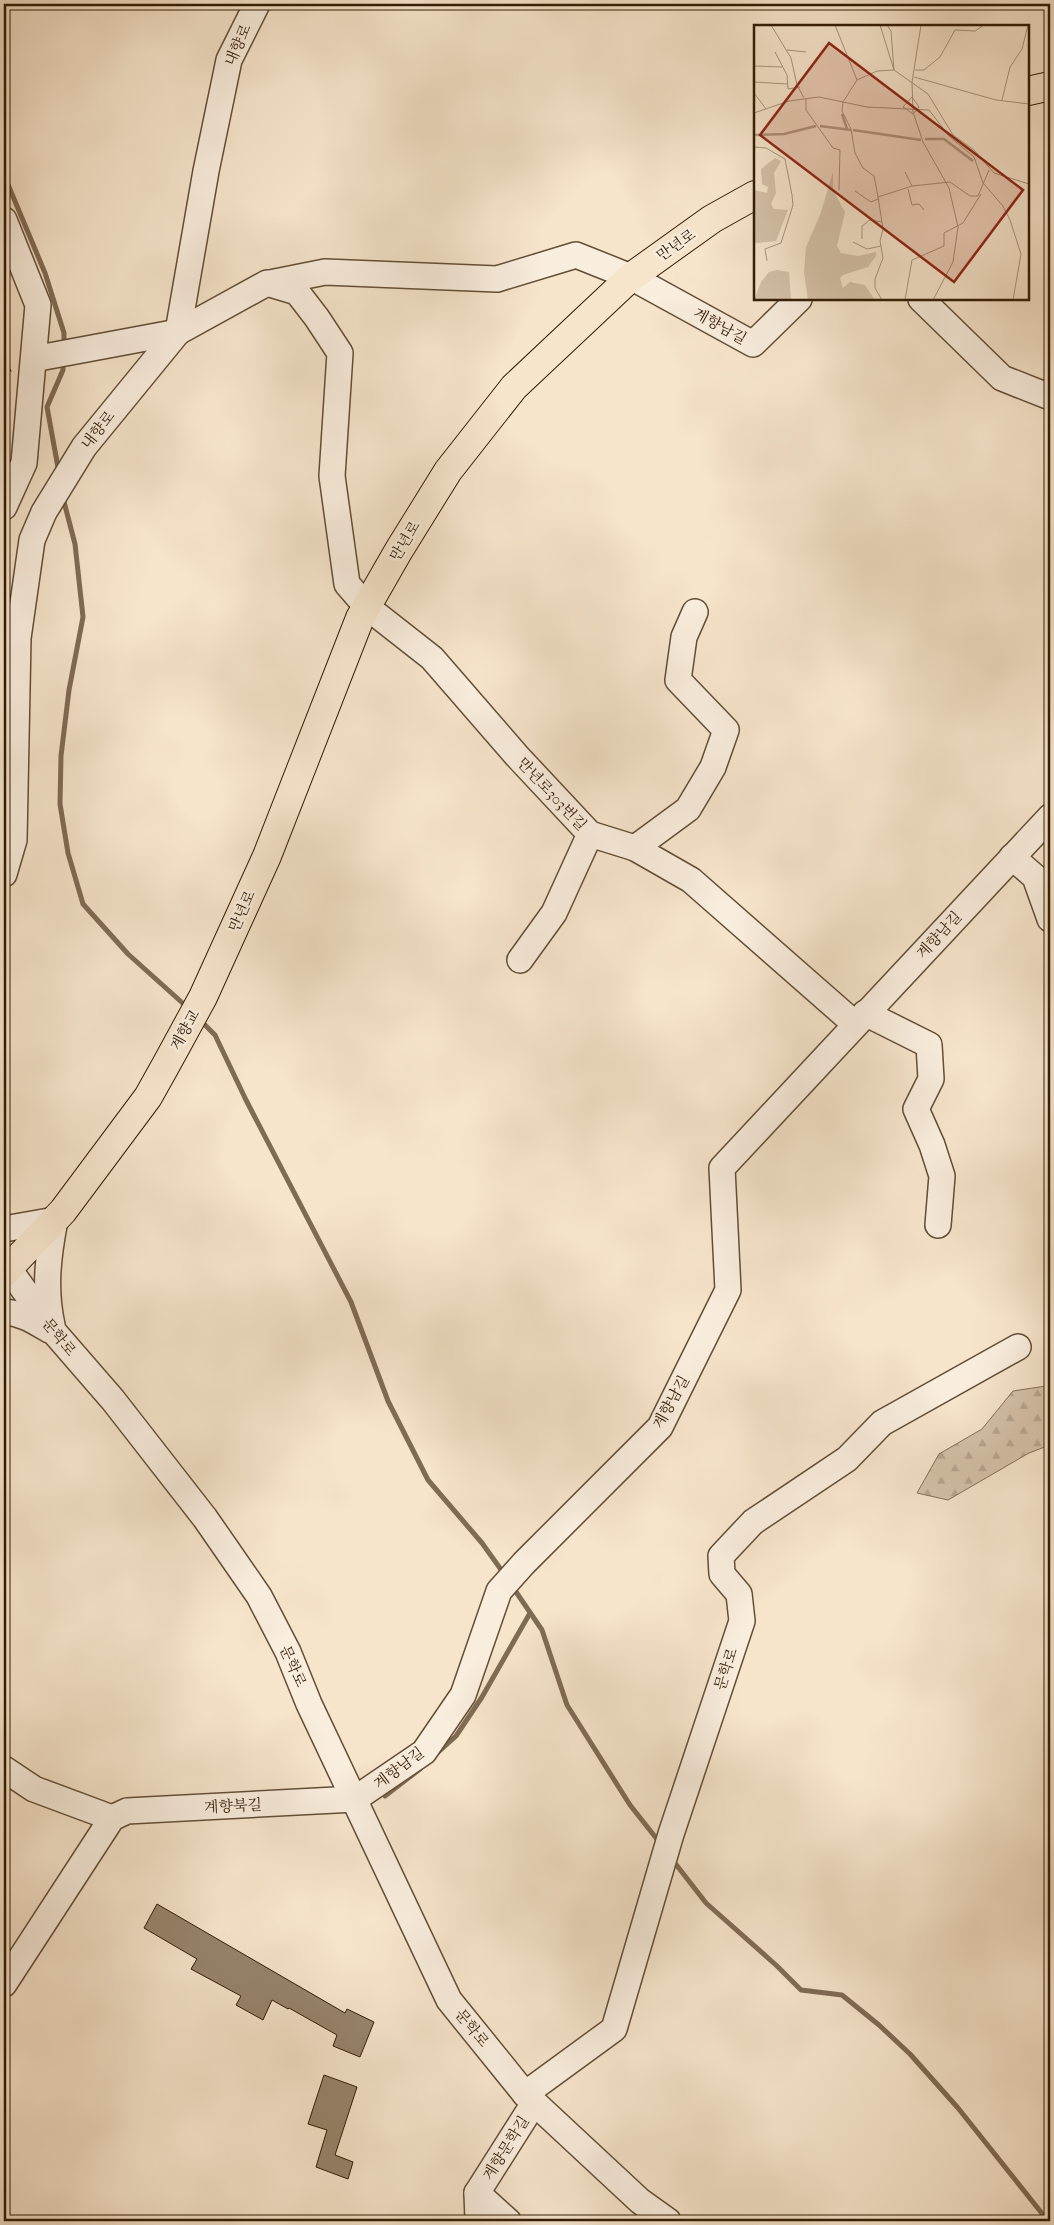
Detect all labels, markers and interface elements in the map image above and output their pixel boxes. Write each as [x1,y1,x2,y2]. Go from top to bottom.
street label: 내향로 [221,21,255,69]
inset map [754,25,1029,300]
street label: 만년로 [653,225,699,265]
street label: 계향남길 [690,304,750,348]
street label: 내향로 [78,407,119,453]
street label: 만년로 [386,517,424,564]
street label: 만년로303번길 [514,754,590,834]
street label: 만년로 [225,887,259,935]
street label: 계향남길 [913,908,965,962]
street label: 계향교 [167,1006,204,1053]
street label: 문학로 [38,1314,80,1360]
street label: 계향남길 [649,1372,693,1432]
street label: 문학로 [276,1642,310,1690]
street label: 문학로 [711,1645,741,1692]
street label: 계향남길 [370,1743,428,1793]
street label: 계향북길 [204,1795,262,1817]
street label: 문학로 [451,2005,493,2051]
street label: 계향문학길 [479,2113,533,2183]

